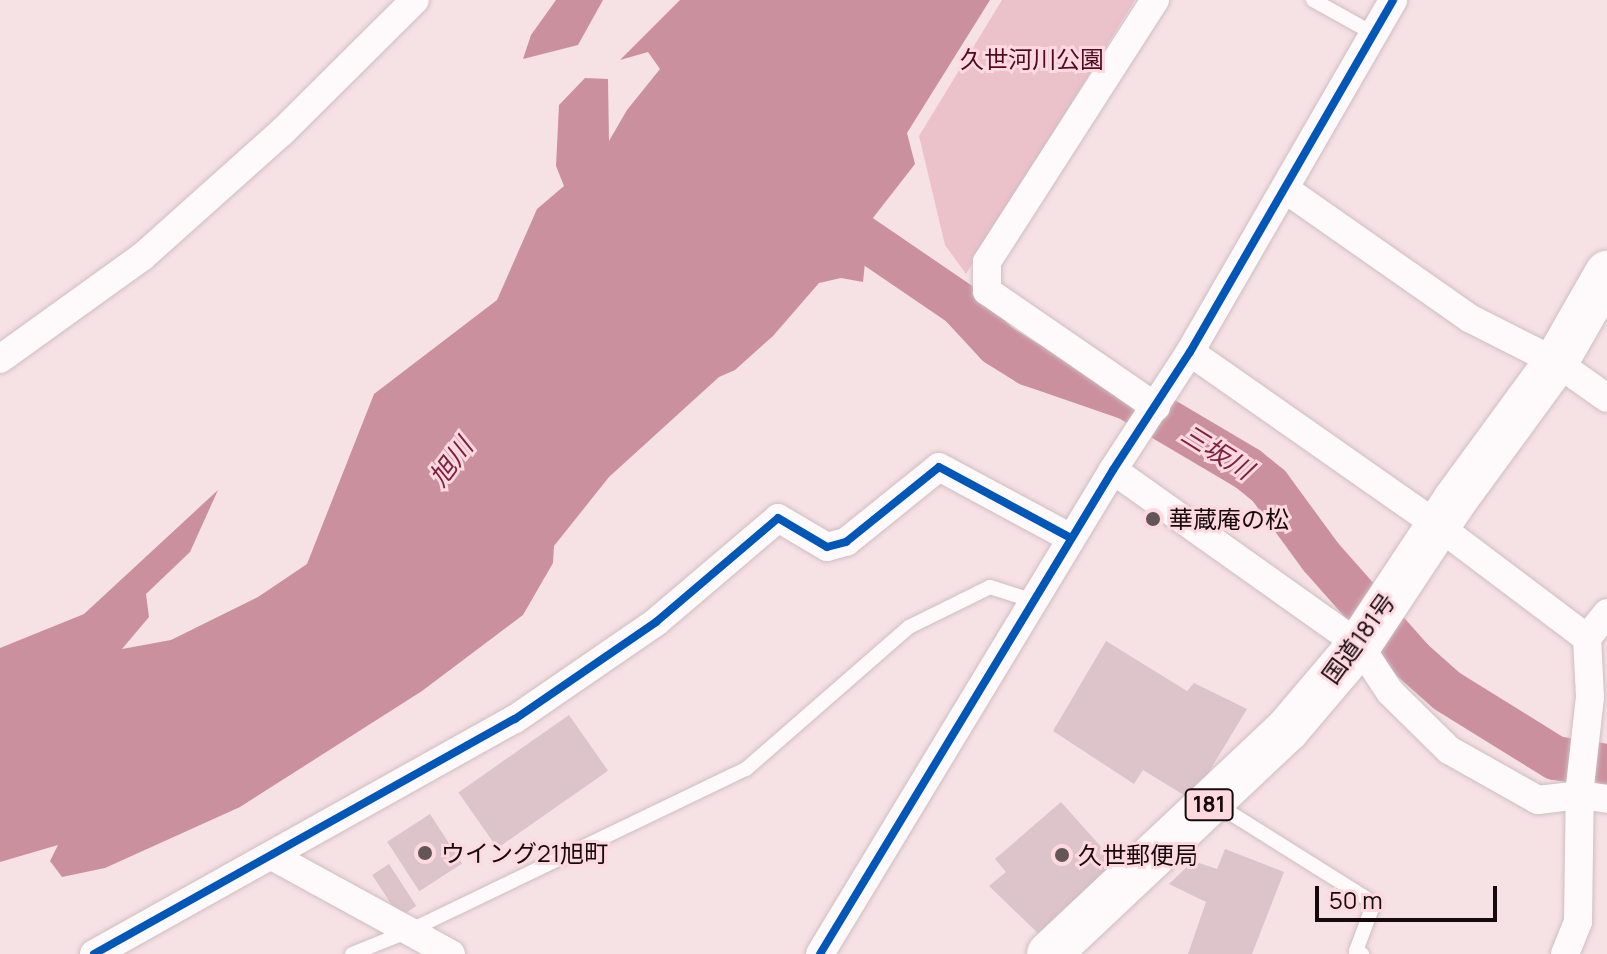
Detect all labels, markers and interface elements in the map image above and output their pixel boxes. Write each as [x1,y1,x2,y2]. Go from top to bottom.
park label: 久世河川公園 [960,45,1104,73]
water label: 三坂川 [1176,418,1258,486]
water label: 旭川 [423,432,479,492]
place label: 華蔵庵の松 [1169,505,1289,533]
marker: 華蔵庵の松 [1144,510,1162,528]
street label: 国道181号 [1316,587,1400,689]
road number: 181 [1183,787,1235,823]
place label: ウイング21旭町 [441,839,608,867]
place label: 久世郵便局 [1078,841,1198,869]
marker: ウイング21旭町 [416,844,434,862]
marker: 久世郵便局 [1053,846,1071,864]
scale bar [1319,870,1501,920]
text: 50 m [1329,883,1383,916]

